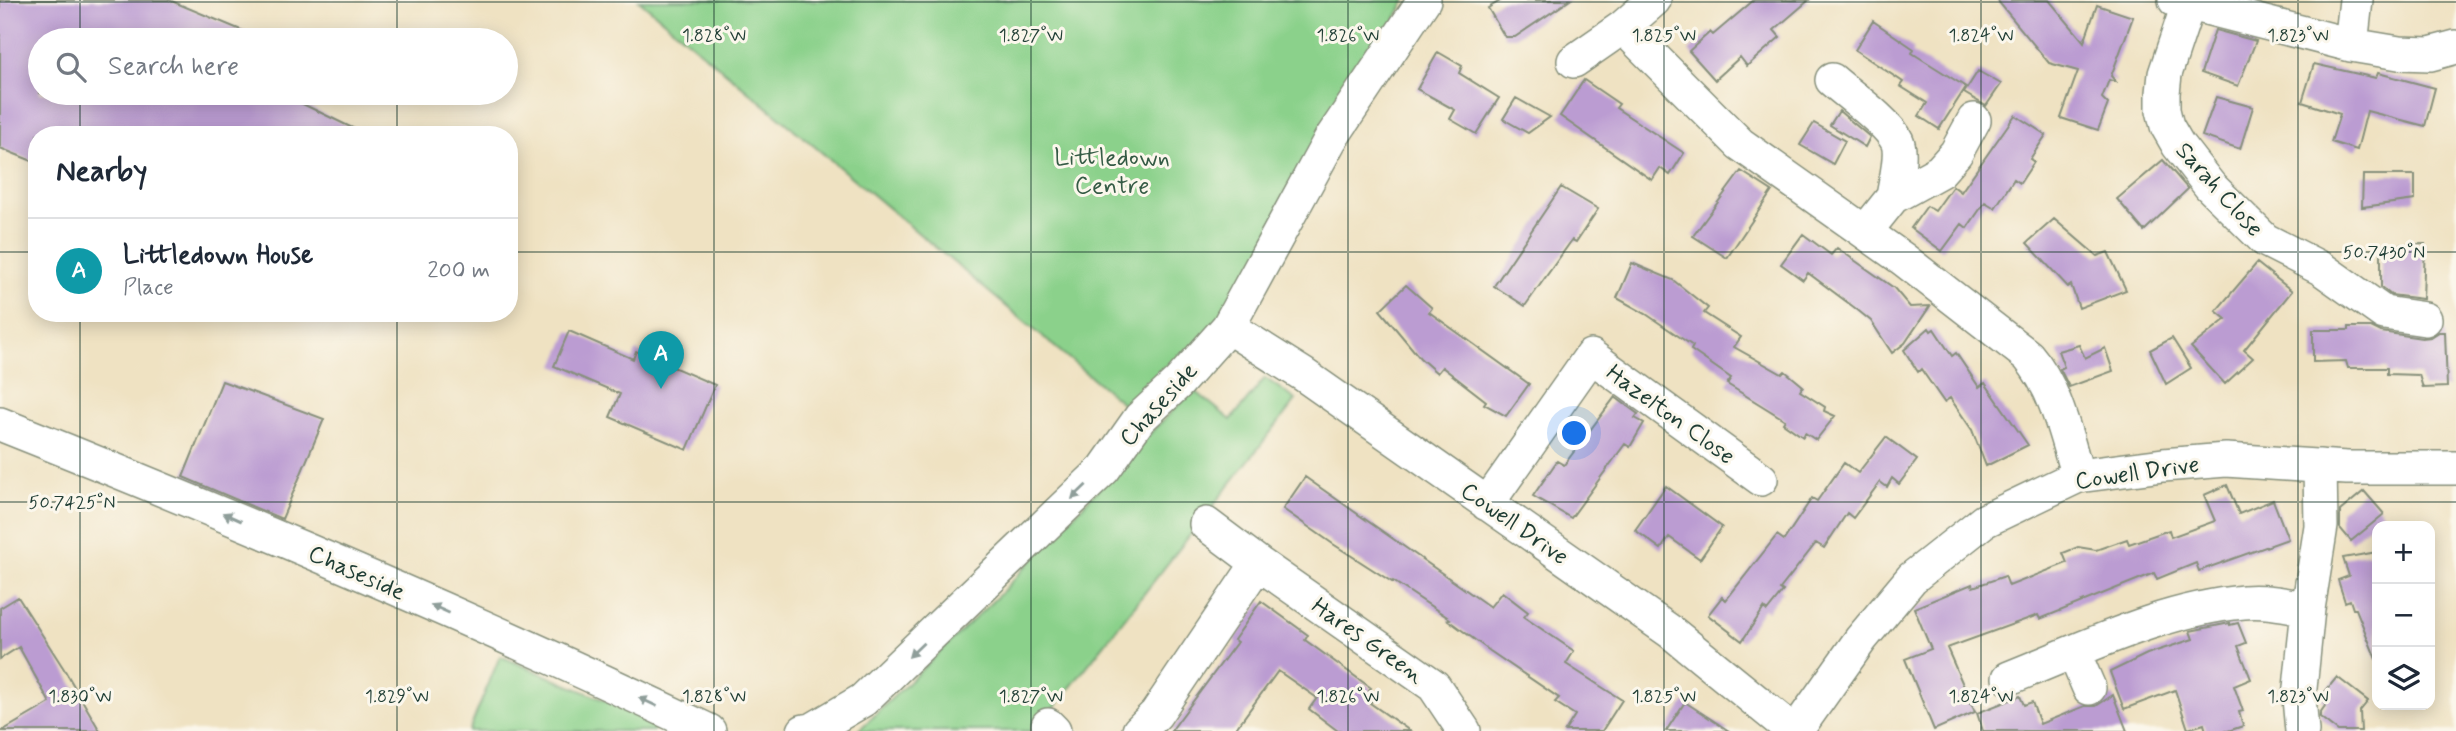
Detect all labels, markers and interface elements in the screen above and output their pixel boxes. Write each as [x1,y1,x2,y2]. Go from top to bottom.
text: 1.828°W [682,24,746,48]
text: 1.827°W [999,24,1063,48]
text: 1.826°W [1317,24,1379,48]
text: 1.825°W [1632,24,1696,48]
text: 1.824°W [1949,24,2013,48]
text: 1.823°W [2267,24,2329,48]
search box [28,28,518,105]
icon: search [52,48,90,86]
text: Search here [108,50,239,84]
street label: Sarah Close [2168,136,2270,244]
park label: Littledown Centre [1054,143,1170,202]
text: Nearby [56,152,147,191]
text: Littledown House [123,239,313,273]
text: 50.7430°N [2343,241,2425,265]
text: A [71,256,87,286]
text: 200 m [427,256,490,286]
text: Place [123,273,174,303]
pin: A [638,331,684,389]
street label: Chaseside [1113,356,1205,454]
street label: Hazelton Close [1600,358,1741,472]
your location [1557,416,1591,450]
street label: Cowell Drive [2073,449,2201,498]
street label: Cowell Drive [1454,476,1574,573]
one-way arrow [1071,483,1088,500]
text: 50.7425°N [29,491,115,515]
one-way arrow [222,511,242,523]
map controls [2372,521,2435,710]
button: + [2372,521,2435,584]
street label: Chaseside [303,538,410,609]
button: − [2372,584,2435,647]
street label: Hares Green [1305,591,1430,691]
one-way arrow [430,603,450,615]
one-way arrow [907,641,924,658]
button: layers [2372,647,2435,710]
text: 1.830°W [48,685,112,709]
text: 1.829°W [365,685,429,709]
text: 1.828°W [682,685,746,709]
text: 1.827°W [999,685,1063,709]
text: 1.826°W [1317,685,1379,709]
text: 1.825°W [1632,685,1696,709]
text: 1.824°W [1949,685,2013,709]
text: 1.823°W [2267,685,2329,709]
one-way arrow [638,696,658,707]

